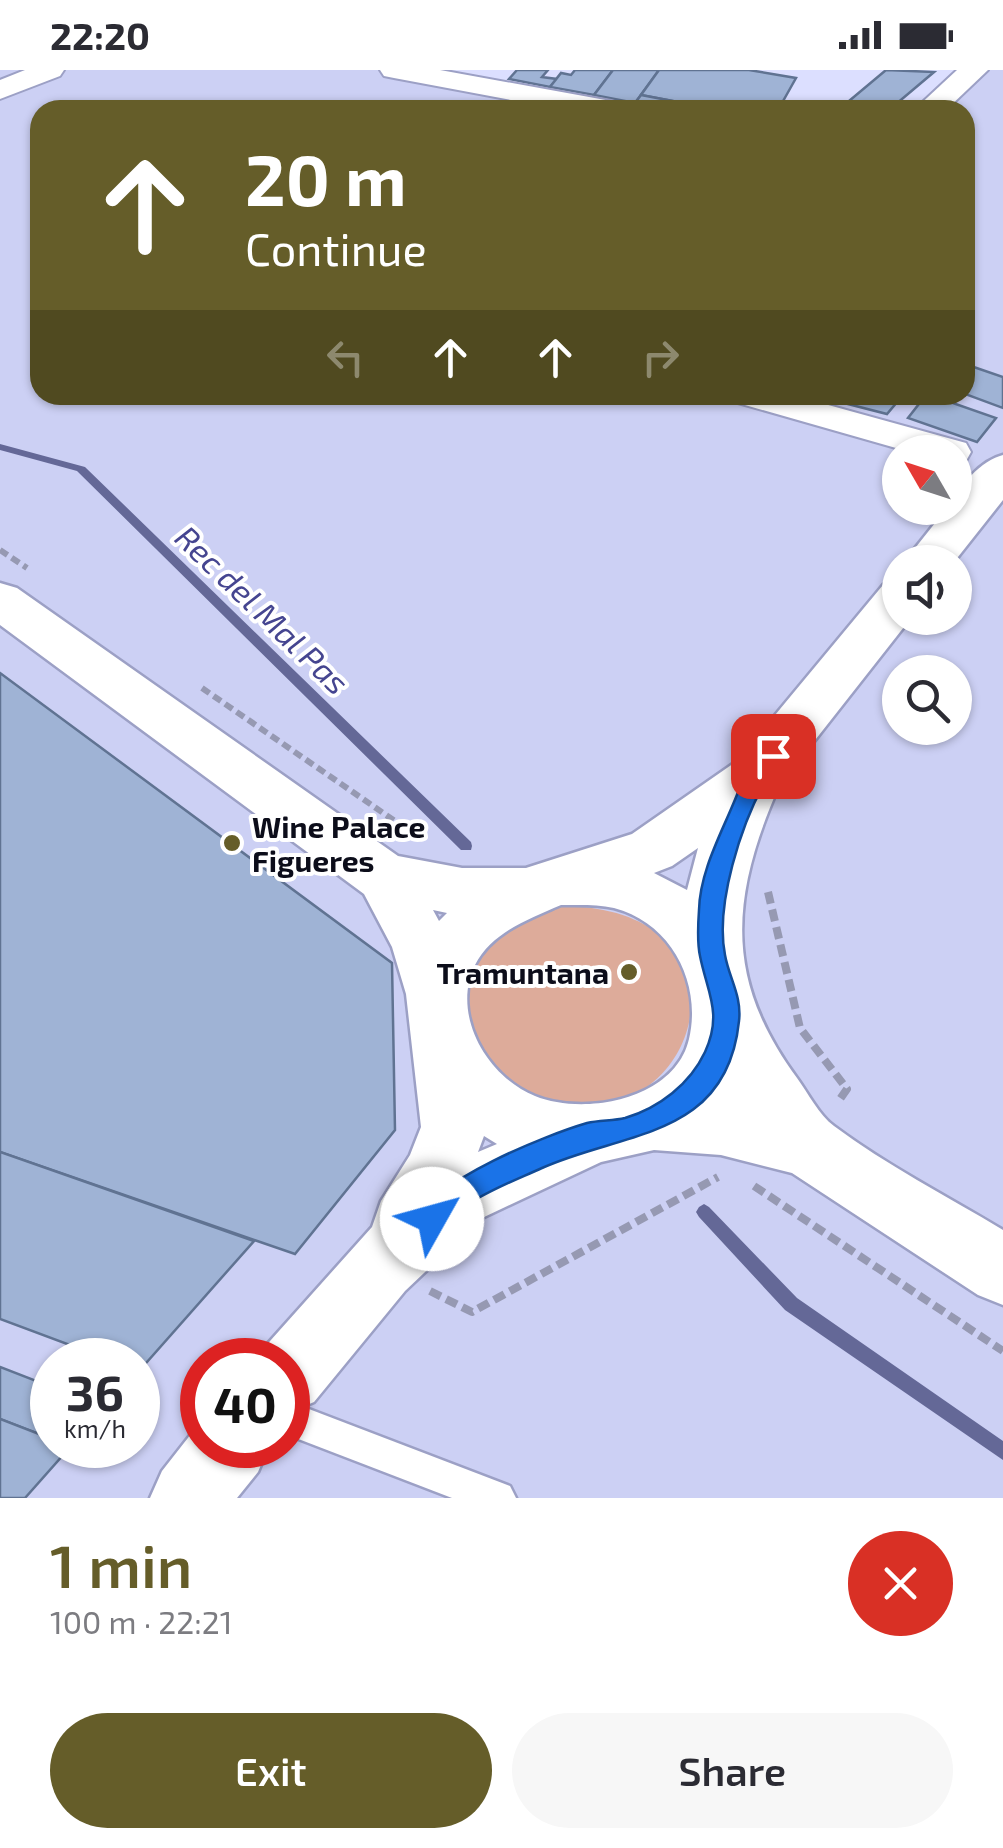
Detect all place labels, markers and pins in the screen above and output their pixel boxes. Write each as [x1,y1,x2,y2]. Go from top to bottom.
pin [731,714,816,799]
place label: Wine Palace Figueres [252,808,425,878]
marker: Wine Palace Figueres [221,832,243,854]
place label: Tramuntana [437,954,609,990]
marker: Tramuntana [618,961,640,983]

